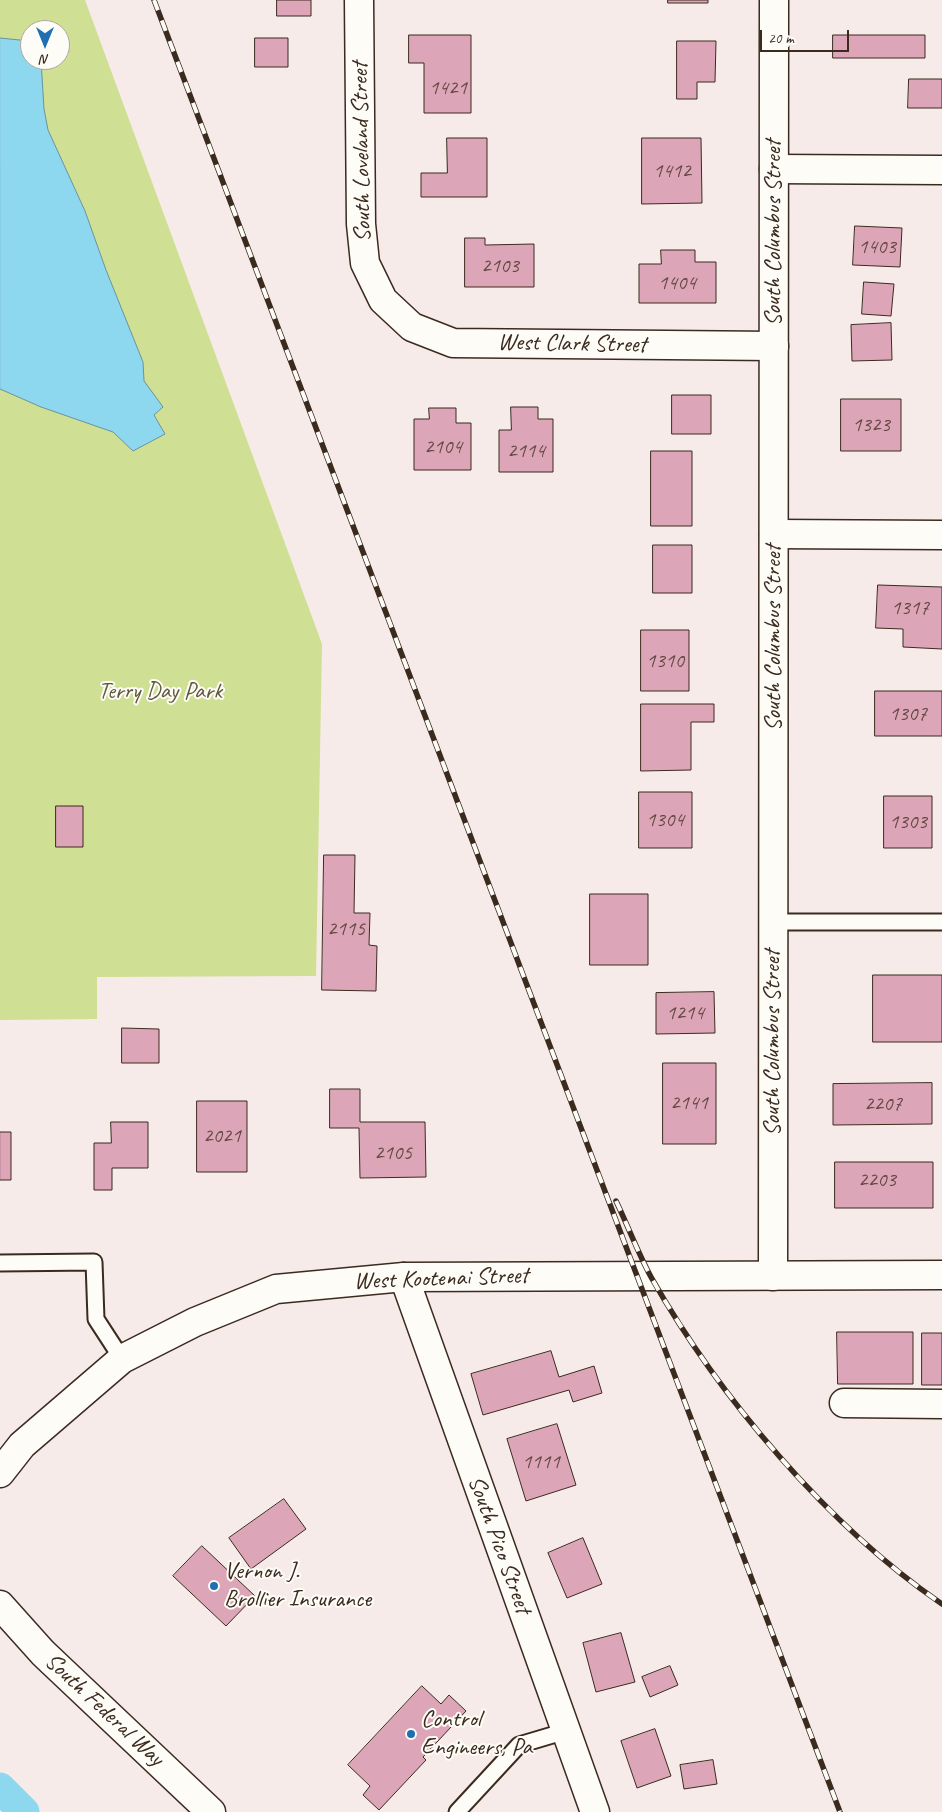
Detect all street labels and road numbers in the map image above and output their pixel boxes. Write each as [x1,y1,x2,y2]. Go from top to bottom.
street label: South Loveland Street [346,62,378,242]
street label: South Columbus Street [760,140,788,326]
street label: West Clark Street [497,328,647,360]
street label: South Columbus Street [760,545,788,731]
street label: South Columbus Street [759,950,787,1136]
street label: West Kootenai Street [353,1262,529,1296]
street label: South Pico Street [461,1472,537,1618]
street label: South Federal Way [38,1647,170,1773]

